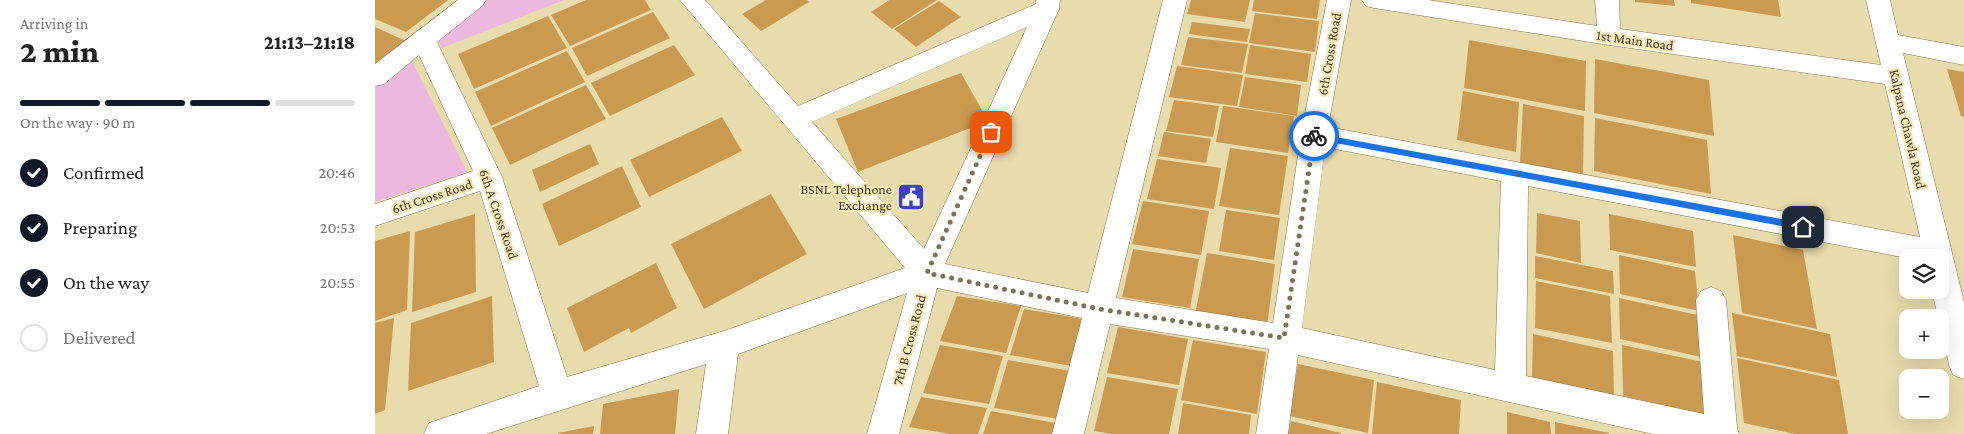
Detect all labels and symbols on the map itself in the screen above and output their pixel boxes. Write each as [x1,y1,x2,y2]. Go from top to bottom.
street label: 6th Cross Road [1314,11,1344,97]
street label: 1st Main Road [1595,27,1675,53]
street label: Kalpana Chawla Road [1886,68,1930,191]
pin [970,111,1012,153]
courier [1289,111,1339,161]
street label: 6th A Cross Road [476,167,522,262]
street label: 6th Cross Road [390,175,475,217]
place label: BSNL Telephone Exchange [800,181,892,213]
public building icon: BSNL Telephone Exchange [896,182,926,212]
pin [1782,206,1824,248]
street label: 7th B Cross Road [889,292,929,387]

